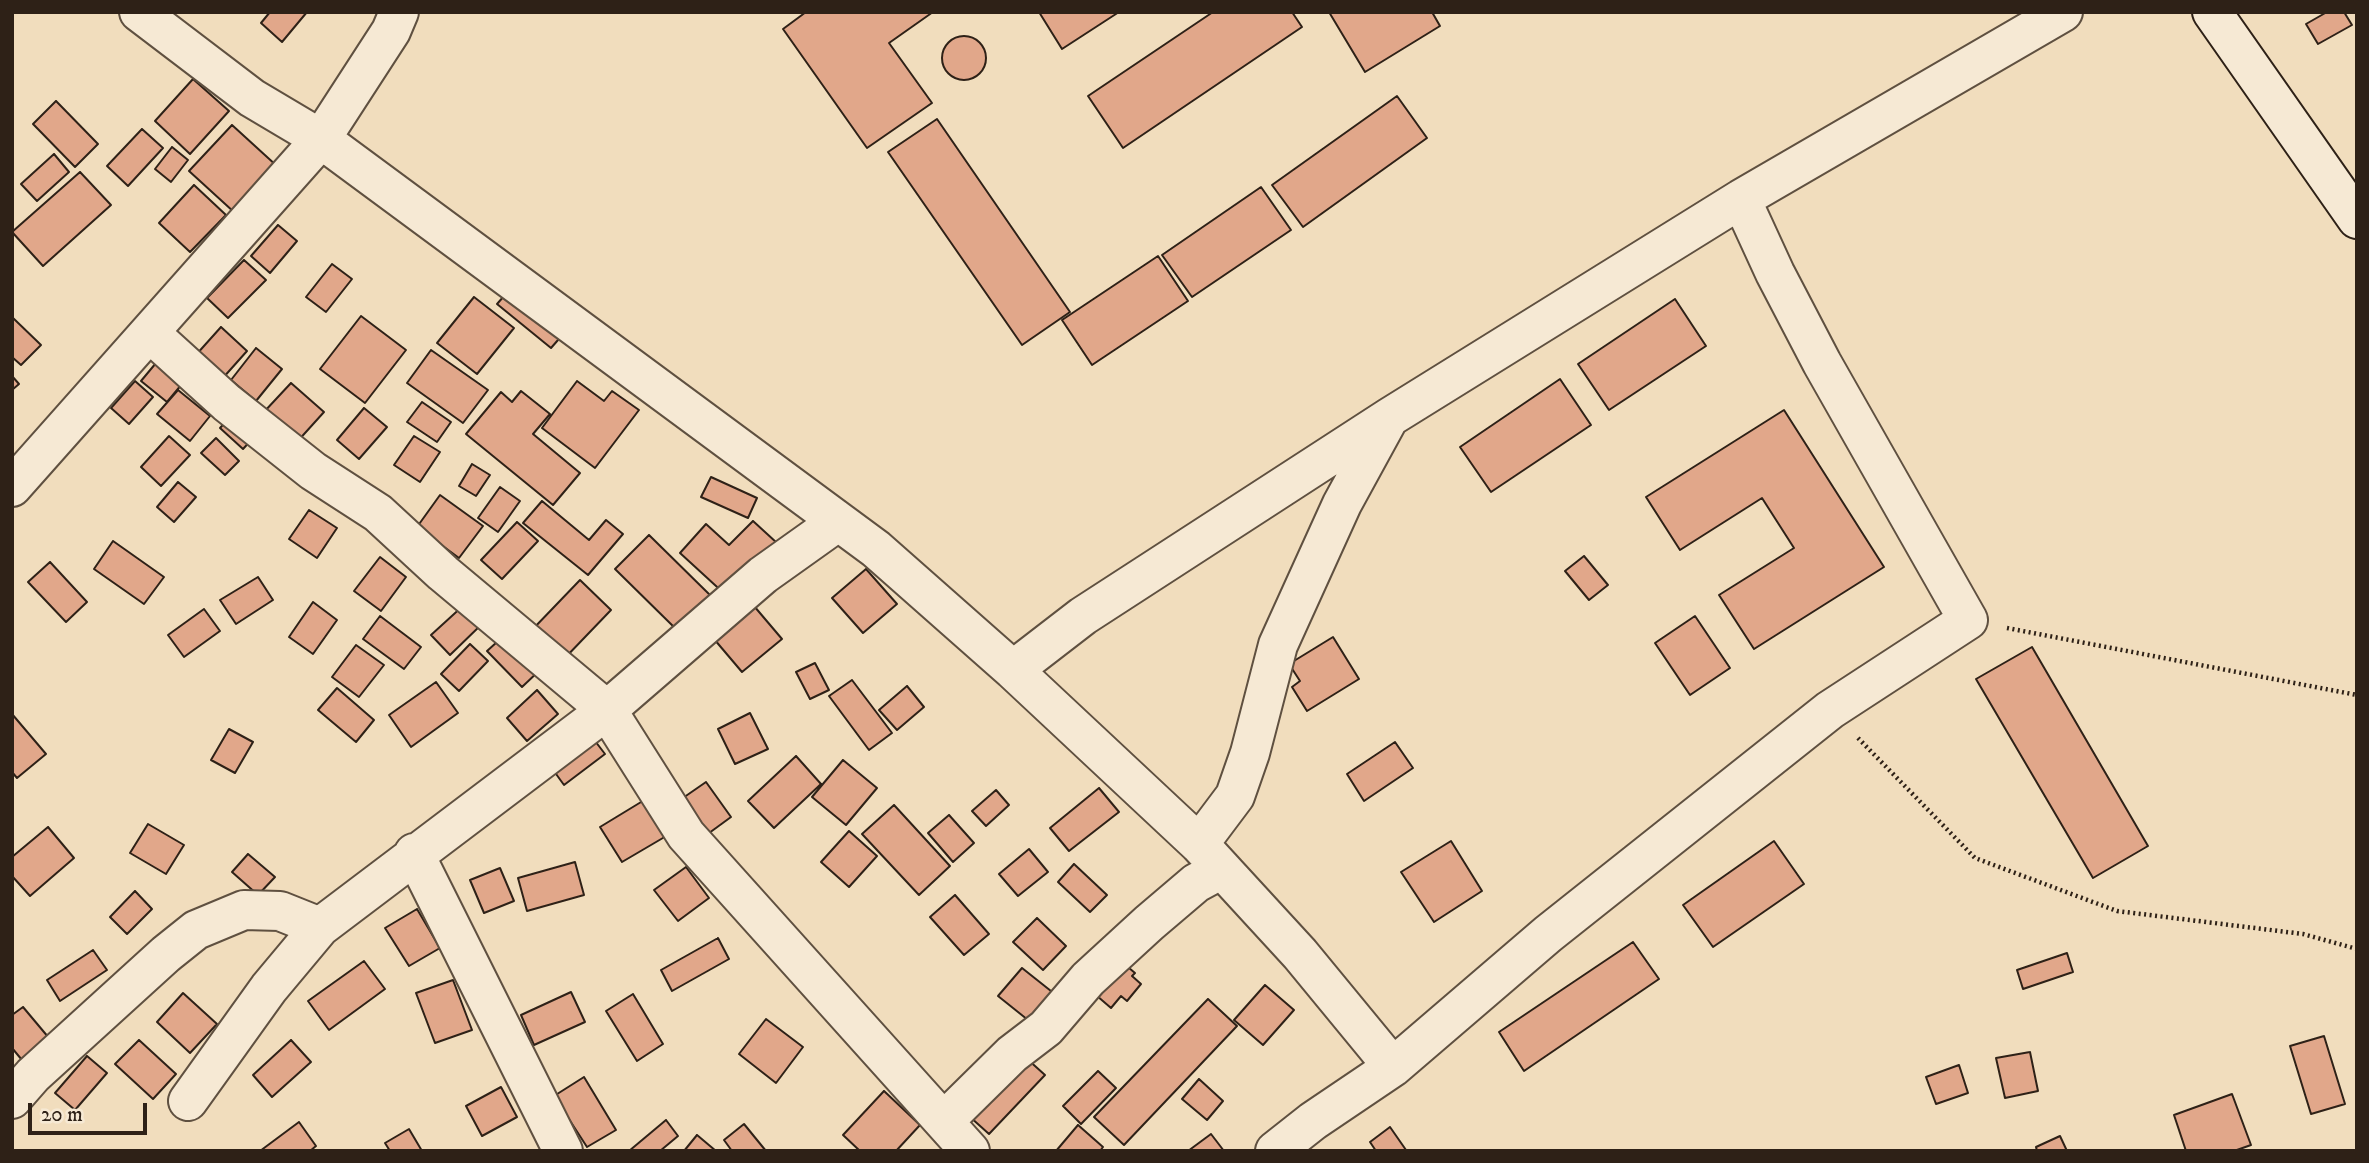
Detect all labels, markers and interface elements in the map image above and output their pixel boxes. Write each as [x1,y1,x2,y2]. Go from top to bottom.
scale bar [32,1090,150,1134]
text: 20 m [41,1102,83,1128]

